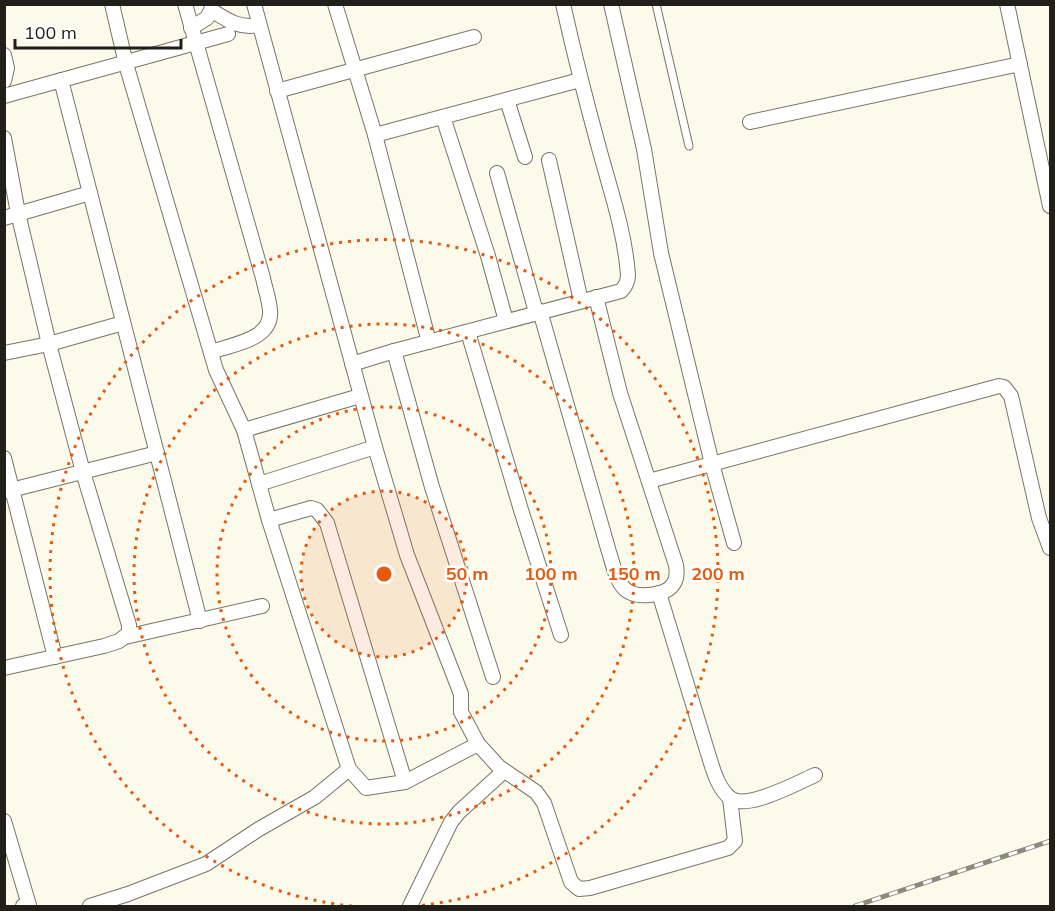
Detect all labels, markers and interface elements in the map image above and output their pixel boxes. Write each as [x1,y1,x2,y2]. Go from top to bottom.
scale bar [15,12,182,50]
text: 100 m [24,21,77,44]
text: 50 m [446,562,488,585]
text: 100 m [524,562,578,585]
text: 150 m [607,562,661,585]
text: 200 m [691,562,745,585]
centre of rings [374,564,394,584]

